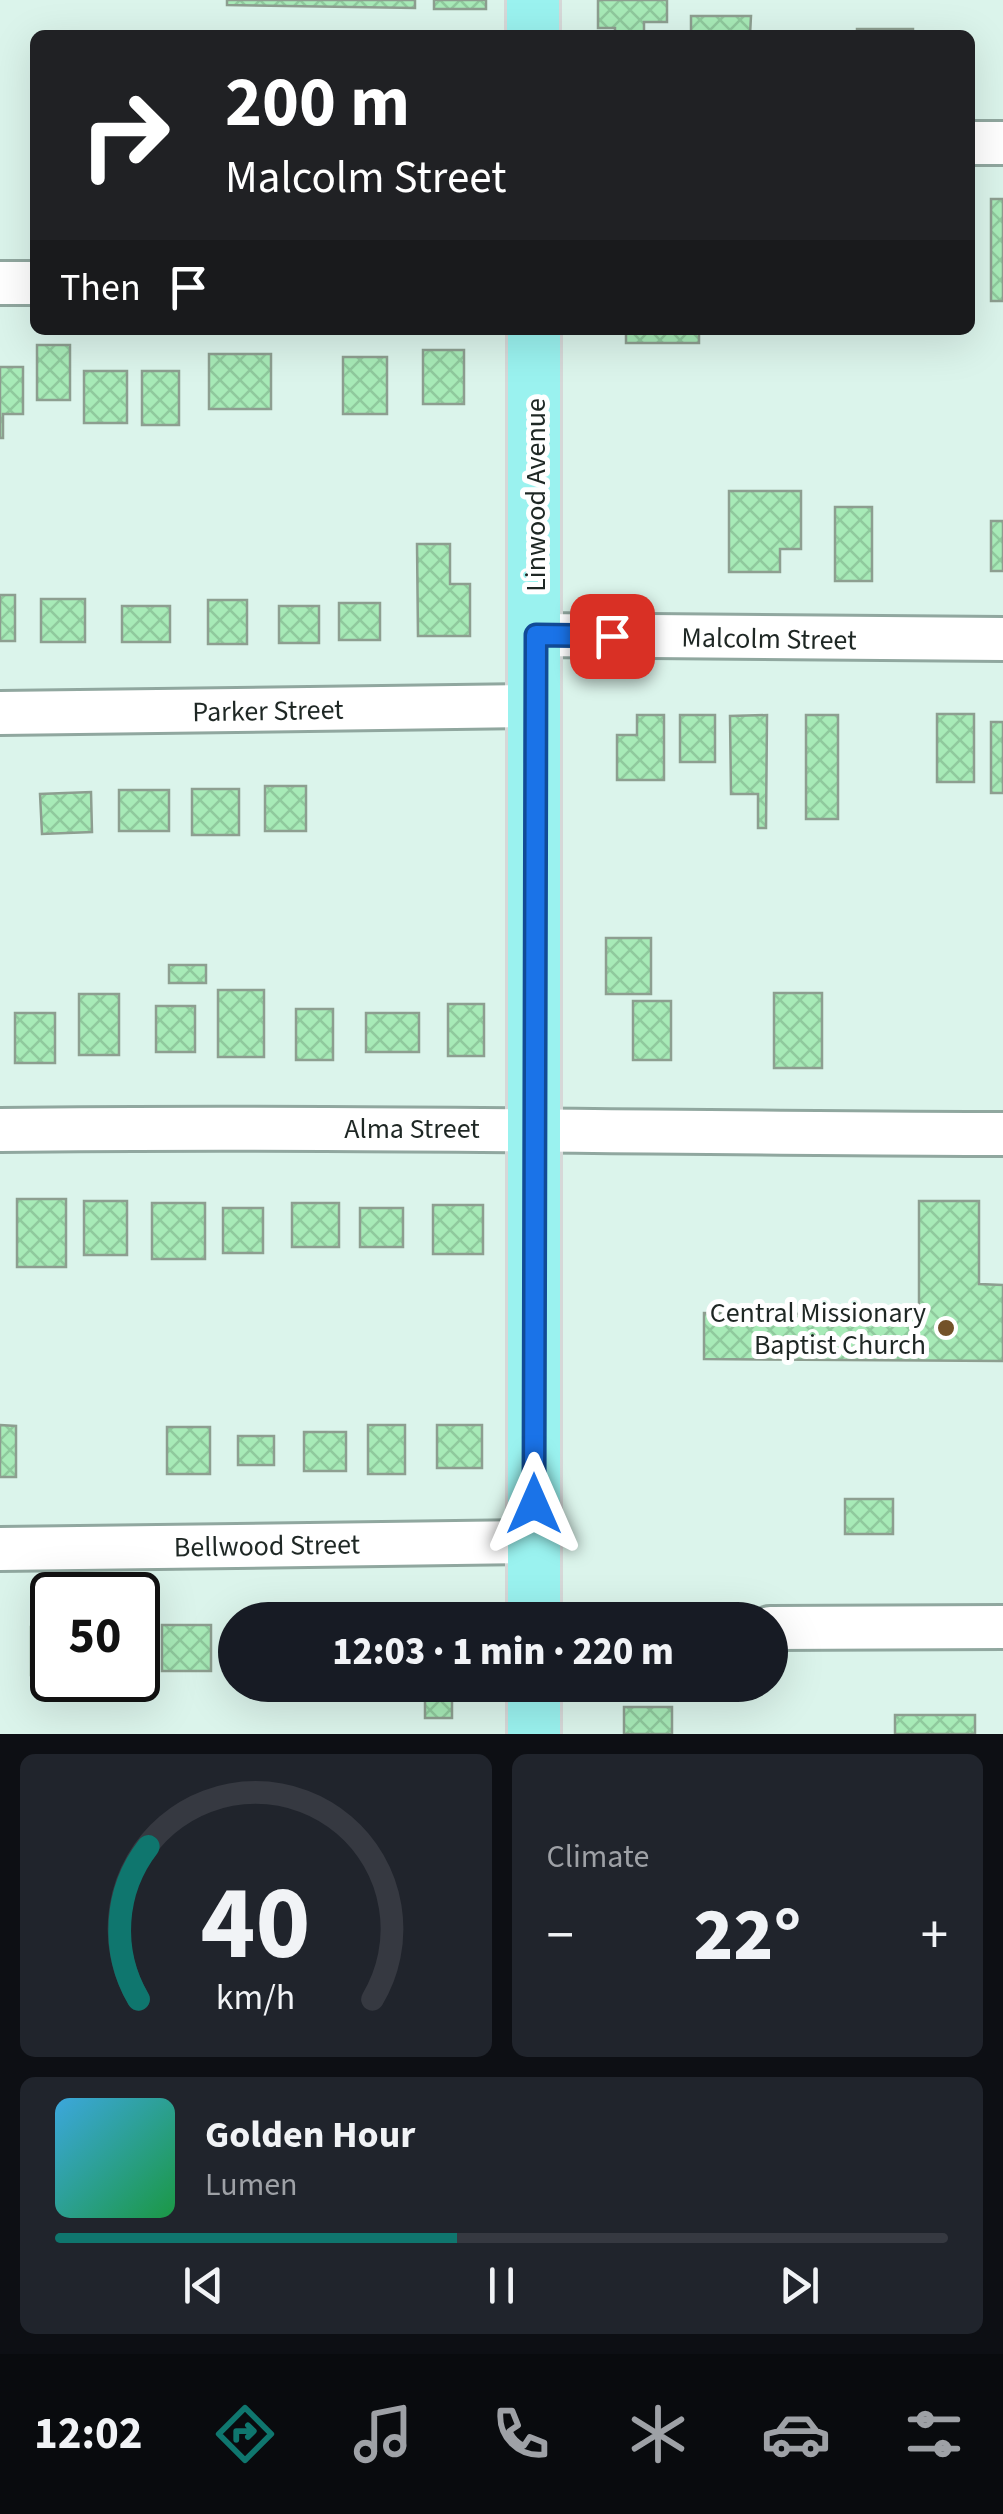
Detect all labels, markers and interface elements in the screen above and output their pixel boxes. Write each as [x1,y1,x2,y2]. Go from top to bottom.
text: 200 m [225,53,410,153]
icon: right [60,70,190,200]
text: Malcolm Street [225,146,506,210]
icon: arrive [161,260,216,315]
text: Then [60,261,141,315]
street label: Linwood Avenue [516,398,556,592]
pin [570,594,655,679]
icon: arrive [585,609,640,664]
street label: Malcolm Street [681,617,857,661]
street label: Parker Street [192,690,344,732]
street label: Alma Street [344,1109,480,1149]
place label: Central Missionary Baptist Church [710,1293,926,1365]
marker: Central Missionary Baptist Church [935,1317,957,1339]
position arrow [482,1452,586,1556]
street label: Bellwood Street [174,1524,361,1568]
speed limit sign: 50 [30,1572,160,1702]
text: 12:03 · 1 min · 220 m [332,1625,674,1679]
text: Climate [547,1834,649,1880]
text: 40 [201,1851,311,1999]
text: 22° [693,1882,801,1989]
text: − [547,1897,574,1975]
text: + [921,1897,948,1975]
text: km/h [216,1972,295,2023]
text: Golden Hour [205,2108,415,2162]
text: Lumen [205,2162,298,2208]
icon: previous [176,2258,231,2313]
icon: pause [474,2258,529,2313]
icon: next [772,2258,827,2313]
icon: directions [210,2399,280,2469]
icon: music [348,2399,418,2469]
icon: phone [486,2399,556,2469]
icon: climate [623,2399,693,2469]
icon: car [761,2399,831,2469]
icon: filters [899,2399,969,2469]
text: 12:02 [34,2402,142,2466]

